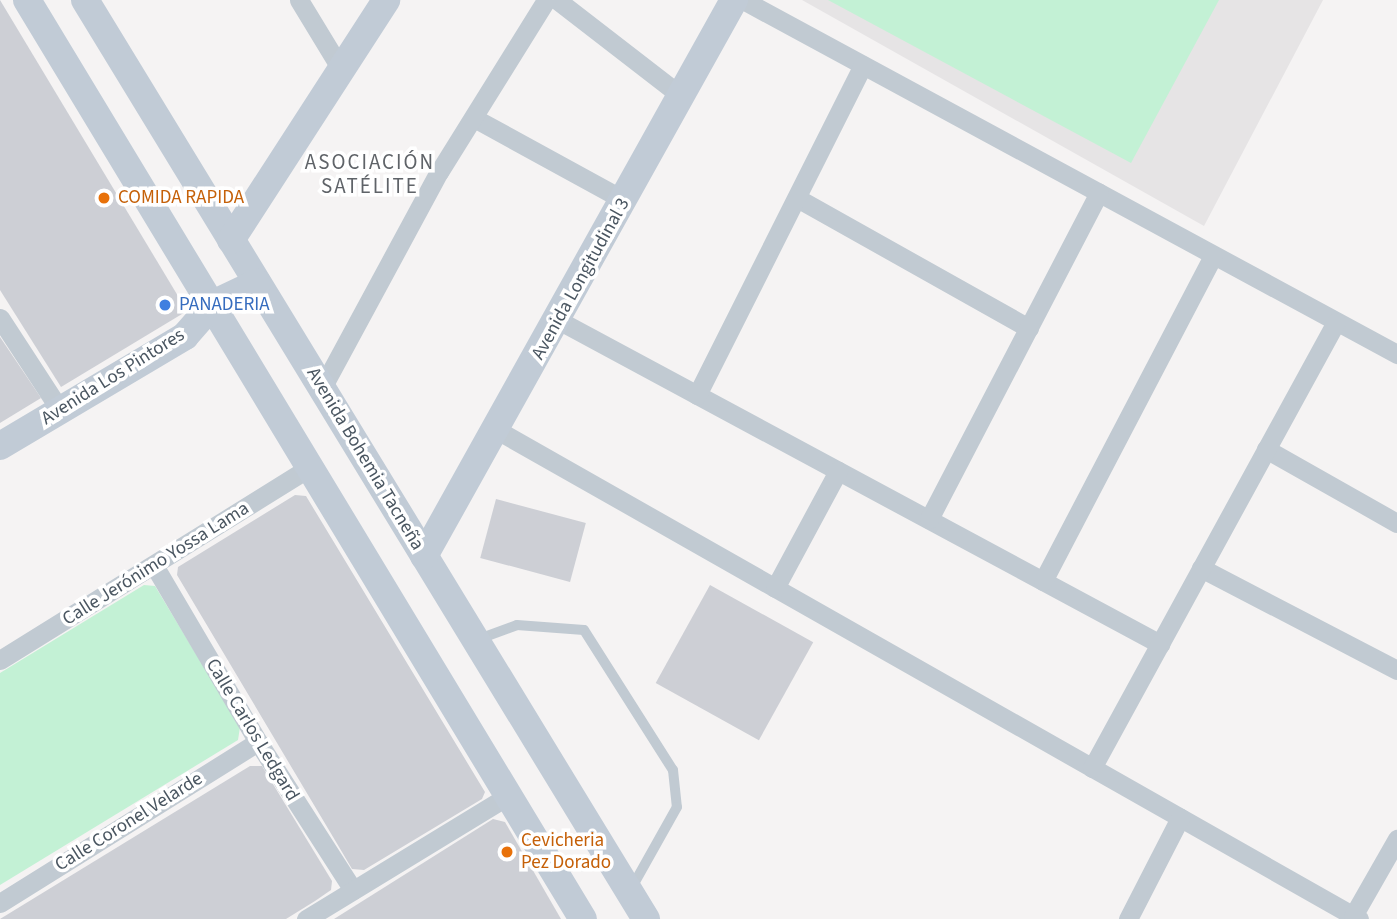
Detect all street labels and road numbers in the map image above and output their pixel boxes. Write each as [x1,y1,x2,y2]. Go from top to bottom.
street label: Avenida Longitudinal 3 [527,194,635,364]
street label: Avenida Los Pintores [37,324,189,430]
street label: Avenida Bohemia Tacneña [301,363,429,555]
street label: Calle Jerónimo Yossa Lama [59,497,253,631]
street label: Calle Carlos Ledgard [201,655,303,805]
street label: Calle Coronel Velarde [51,767,207,877]

